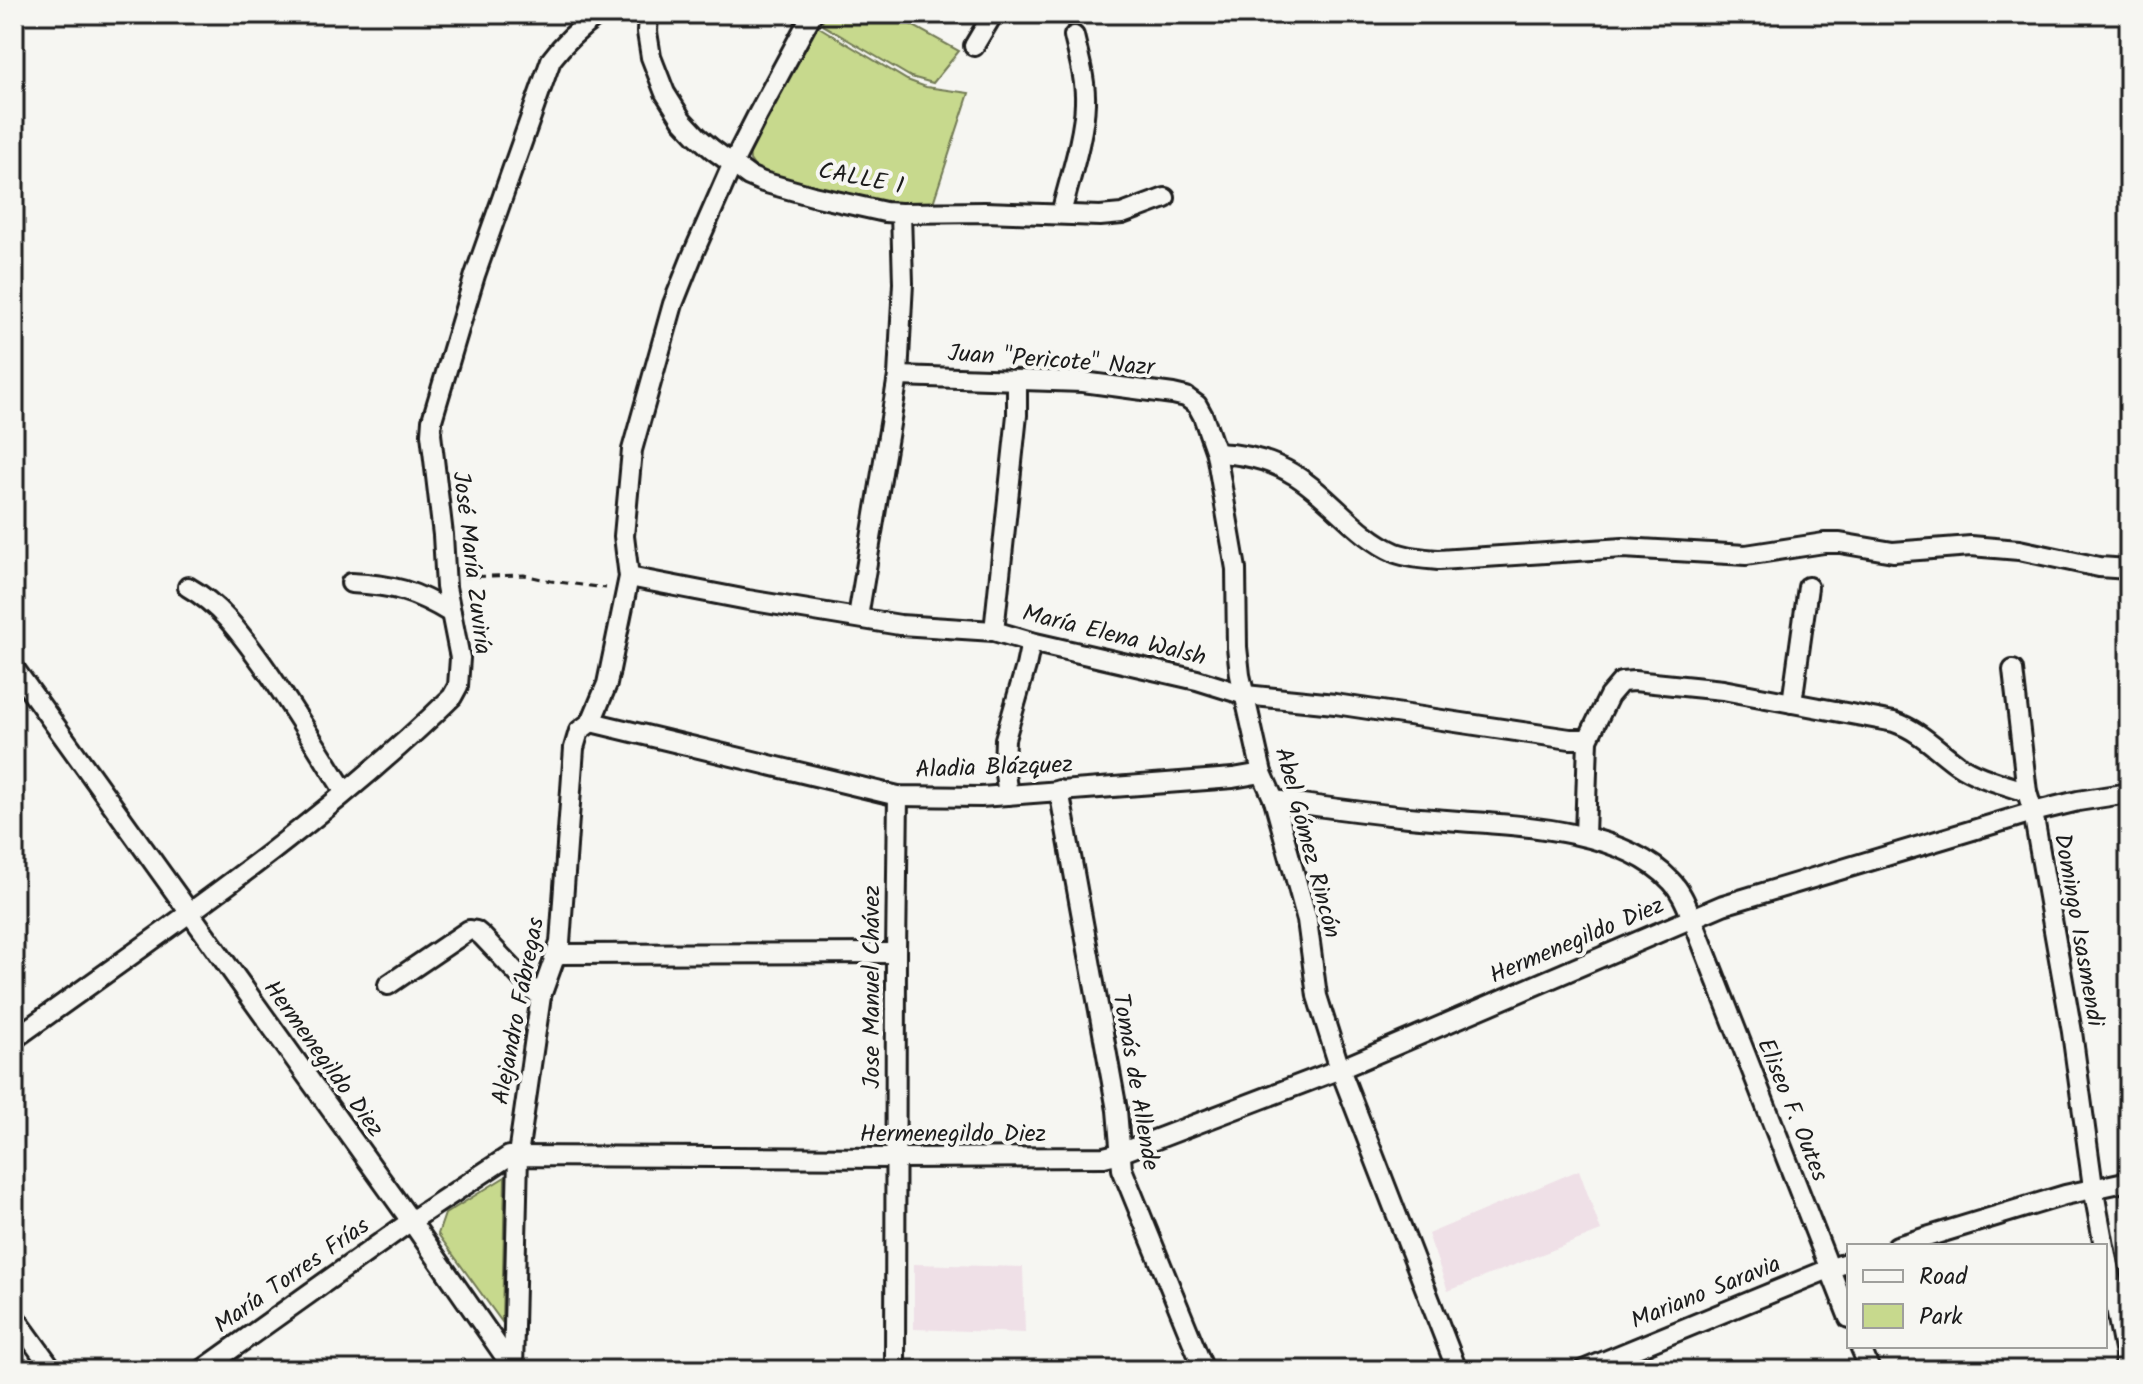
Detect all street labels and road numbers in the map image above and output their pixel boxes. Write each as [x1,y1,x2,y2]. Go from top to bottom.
street label: CALLE 1 [815,152,907,206]
street label: Juan "Pericote" Nazr [946,334,1158,388]
street label: José María Zuviría [440,469,502,657]
street label: María Elena Walsh [1018,594,1210,678]
street label: Abel Gómez Rincón [1263,743,1351,943]
street label: Aladia Blázquez [915,746,1073,790]
street label: Domingo Isasmendi [2042,830,2114,1031]
street label: Jose Manuel Chávez [853,885,892,1089]
street label: Hermenegildo Diez [1484,887,1670,995]
street label: Alejandro Fábregas [482,914,556,1108]
street label: Hermenegildo Diez [252,972,394,1146]
street label: Tomás de Allende [1100,990,1170,1174]
street label: Eliseo F. Outes [1746,1032,1838,1188]
street label: Hermenegildo Diez [860,1115,1046,1154]
street label: María Torres Frías [206,1208,378,1344]
street label: Mariano Saravia [1625,1245,1787,1341]

